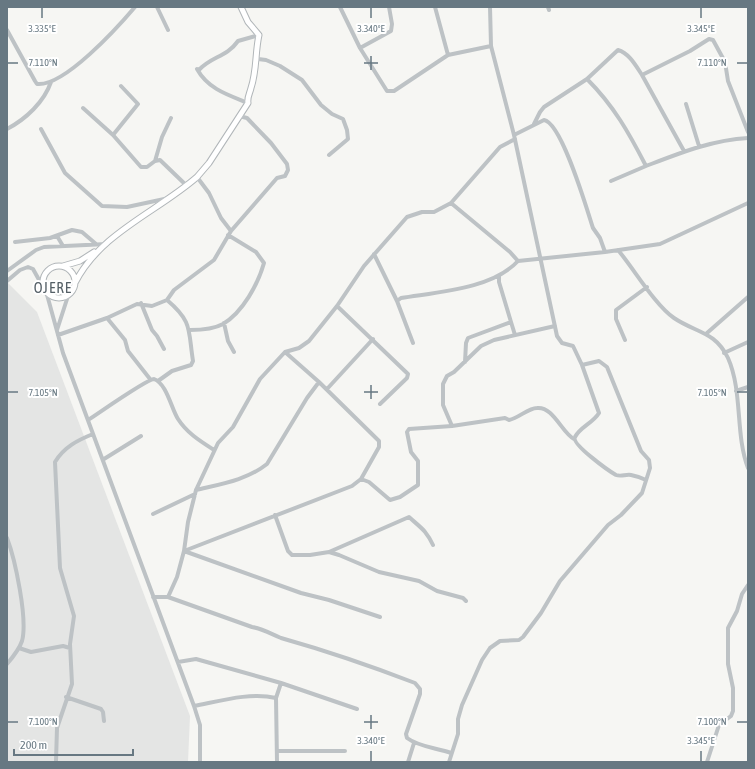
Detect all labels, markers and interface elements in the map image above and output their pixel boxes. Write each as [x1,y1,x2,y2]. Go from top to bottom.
text: 3.335°E [28,23,57,34]
text: 3.340°E [357,23,386,34]
text: 3.345°E [687,23,716,34]
text: 7.110°N [28,57,58,68]
text: 7.110°N [697,57,727,68]
district label: OJERE [34,279,72,296]
text: 7.105°N [28,387,58,398]
text: 7.105°N [697,387,727,398]
text: 7.100°N [28,716,58,727]
text: 7.100°N [697,716,727,727]
scale bar [14,731,133,757]
text: 3.340°E [357,735,386,746]
text: 3.345°E [687,735,716,746]
text: 200 m [20,738,47,752]

